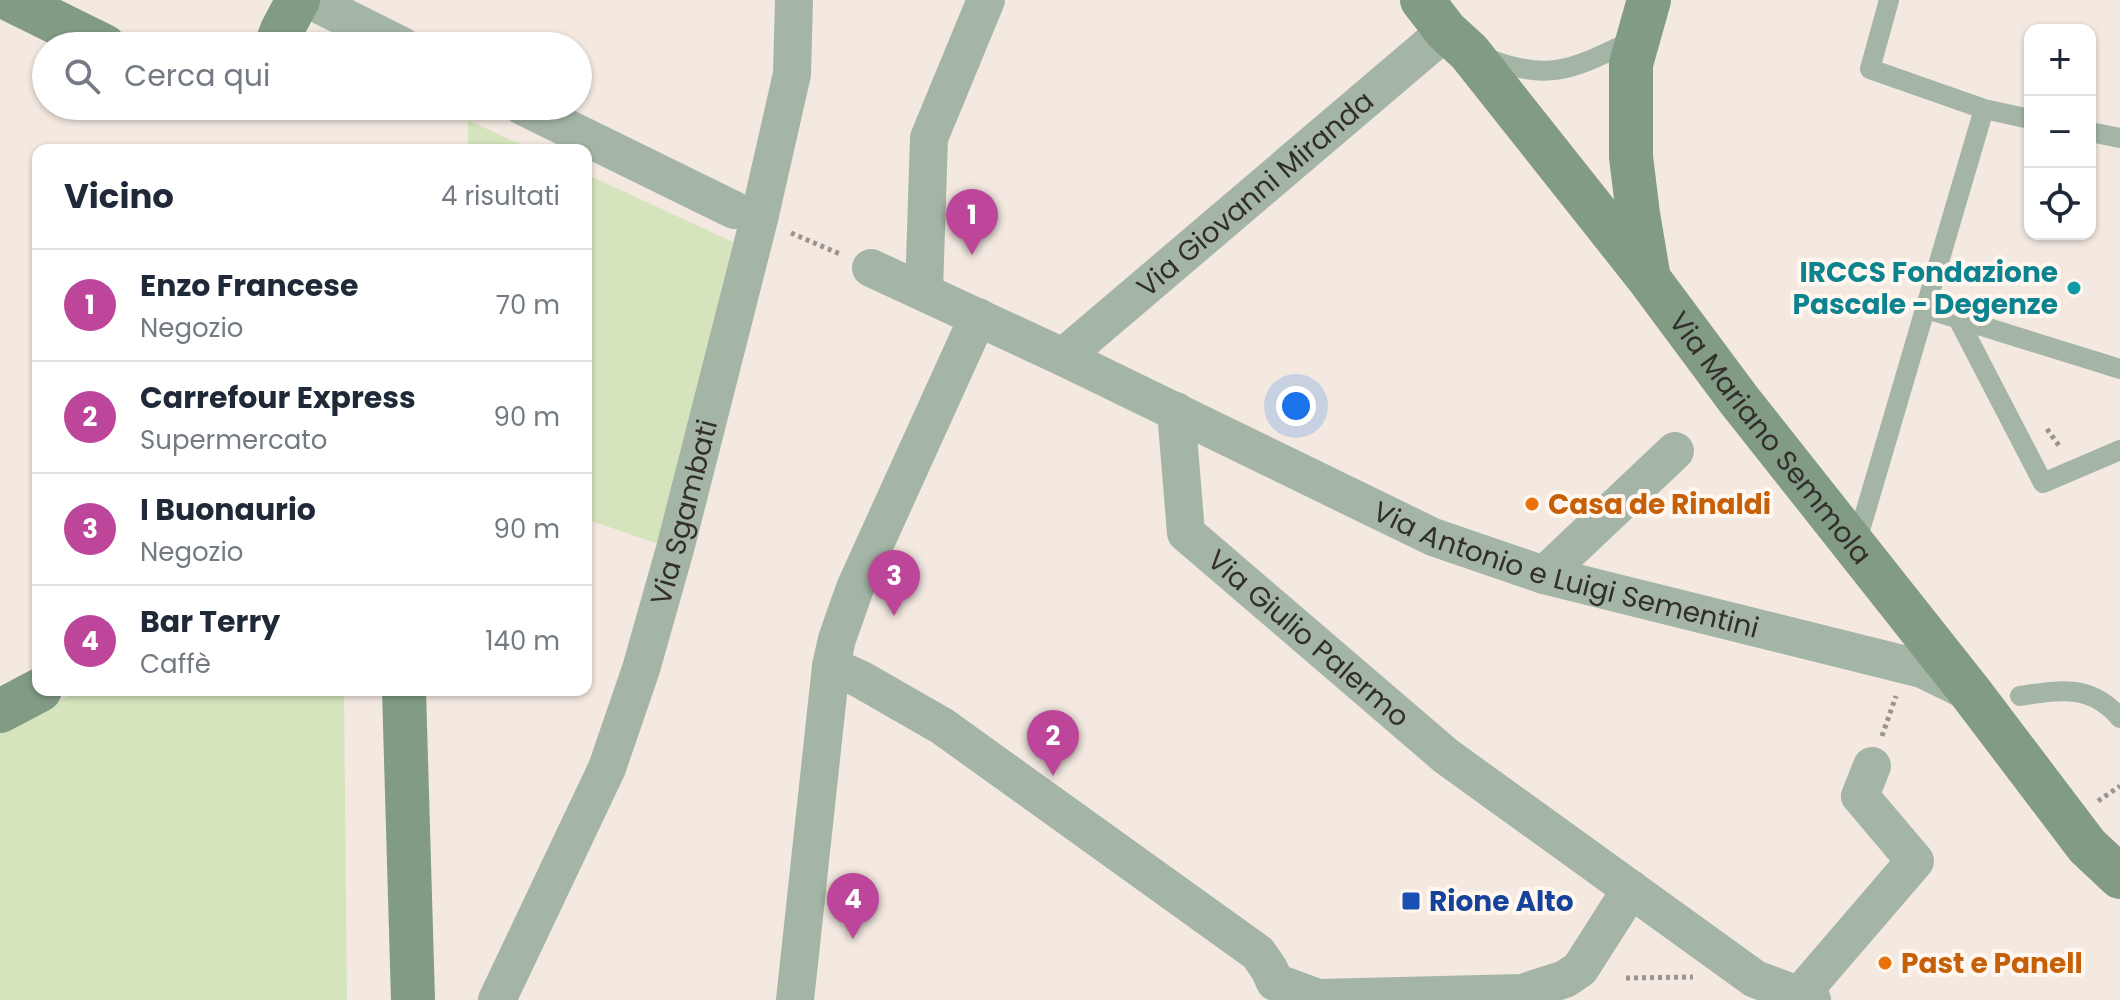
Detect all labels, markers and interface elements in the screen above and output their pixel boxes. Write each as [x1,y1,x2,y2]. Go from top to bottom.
map controls [2024,24,2096,240]
button: + [2024,24,2096,96]
search box [32,32,592,120]
icon: search [60,54,104,98]
text: Cerca qui [124,54,270,97]
street label: Via Giovanni Miranda [1128,82,1382,306]
button: − [2024,96,2096,168]
button: locate [2024,168,2096,240]
text: Vicino [64,172,174,220]
text: 4 risultati [441,178,560,214]
pin: 1 [946,189,998,255]
place label: IRCCS Fondazione Pascale - Degenze [1792,253,2058,324]
text: Enzo Francese [140,264,359,307]
marker: IRCCS Fondazione Pascale - Degenze [2065,279,2083,297]
text: 1 [85,287,95,323]
text: 70 m [496,287,560,323]
street label: Via Mariano Semmola [1660,304,1881,573]
text: Negozio [140,310,243,346]
text: Carrefour Express [140,376,416,419]
your location [1276,386,1316,426]
text: 2 [83,399,97,435]
text: 90 m [494,399,560,435]
street label: Via Sgambati [641,415,727,610]
text: Supermercato [140,422,327,458]
place label: Casa de Rinaldi [1548,485,1771,524]
text: I Buonaurio [140,488,316,531]
street label: Via Antonio e Luigi Sementini [1366,492,1763,648]
marker: Casa de Rinaldi [1523,495,1541,513]
text: 3 [82,511,98,547]
text: 90 m [494,511,560,547]
text: Negozio [140,534,243,570]
street label: Via Giulio Palermo [1199,541,1418,736]
pin: 3 [868,550,920,616]
text: Bar Terry [140,600,280,643]
text: 4 [81,623,99,659]
text: 140 m [485,623,560,659]
text: Caffè [140,646,211,682]
pin: 2 [1027,710,1079,776]
pin: 4 [827,873,879,939]
place label: Rione Alto [1429,882,1574,921]
marker: Rione Alto [1400,890,1422,912]
place label: Past e Panell [1901,944,2083,983]
marker: Past e Panell [1876,954,1894,972]

